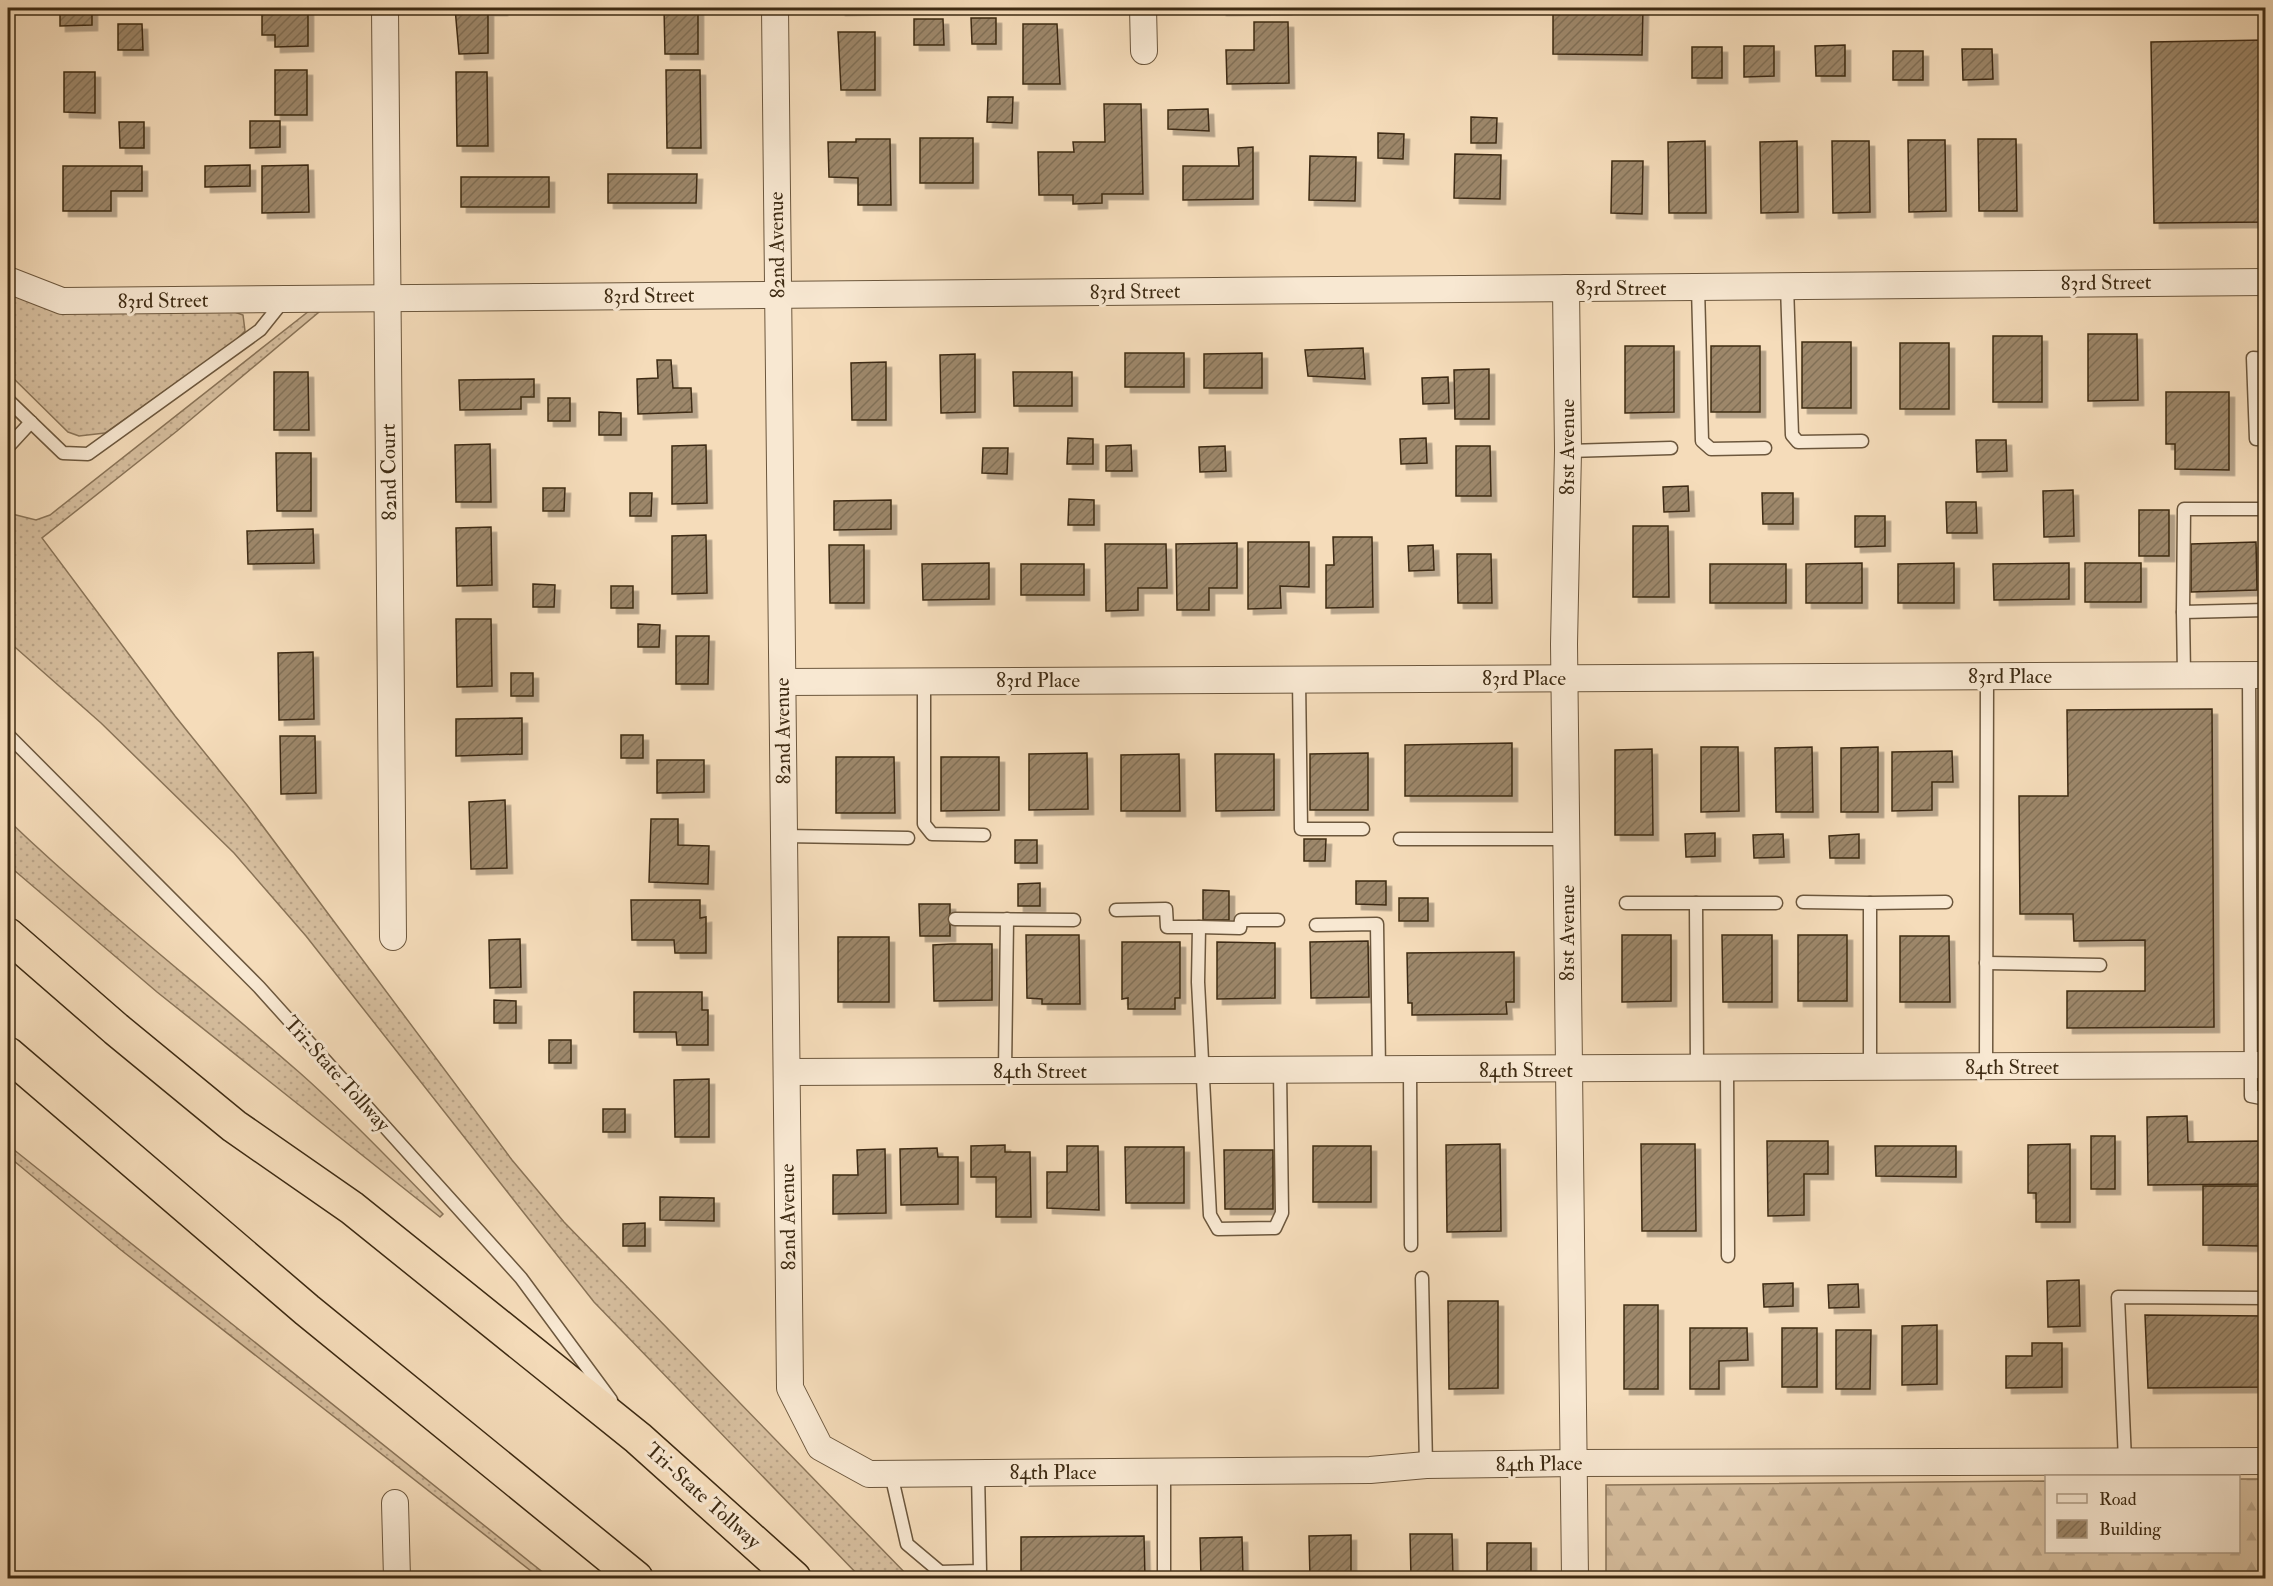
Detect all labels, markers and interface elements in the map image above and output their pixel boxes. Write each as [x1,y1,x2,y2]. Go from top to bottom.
street label: 82nd Avenue [763,191,791,299]
street label: 83rd Street [2060,269,2152,297]
street label: 83rd Street [1576,275,1667,302]
street label: 83rd Street [1089,278,1181,306]
street label: 83rd Street [603,282,695,310]
street label: 83rd Street [117,287,209,315]
street label: 81st Avenue [1554,398,1581,495]
street label: 82nd Court [375,423,403,521]
street label: 83rd Place [1968,663,2052,690]
street label: 83rd Place [1482,665,1566,692]
street label: 83rd Place [996,667,1080,694]
street label: 82nd Avenue [769,677,797,785]
street label: 81st Avenue [1554,884,1581,981]
street label: Tri-State Tollway [278,1010,397,1138]
street label: 84th Street [1965,1054,2059,1081]
street label: 84th Street [1479,1057,1573,1084]
street label: 84th Street [993,1058,1087,1085]
street label: 82nd Avenue [774,1163,802,1271]
street label: Tri-State Tollway [639,1437,767,1556]
street label: 84th Place [1495,1450,1583,1478]
street label: 84th Place [1010,1459,1097,1486]
legend [2045,1475,2240,1553]
text: Road [2099,1488,2137,1511]
text: Building [2099,1518,2162,1541]

